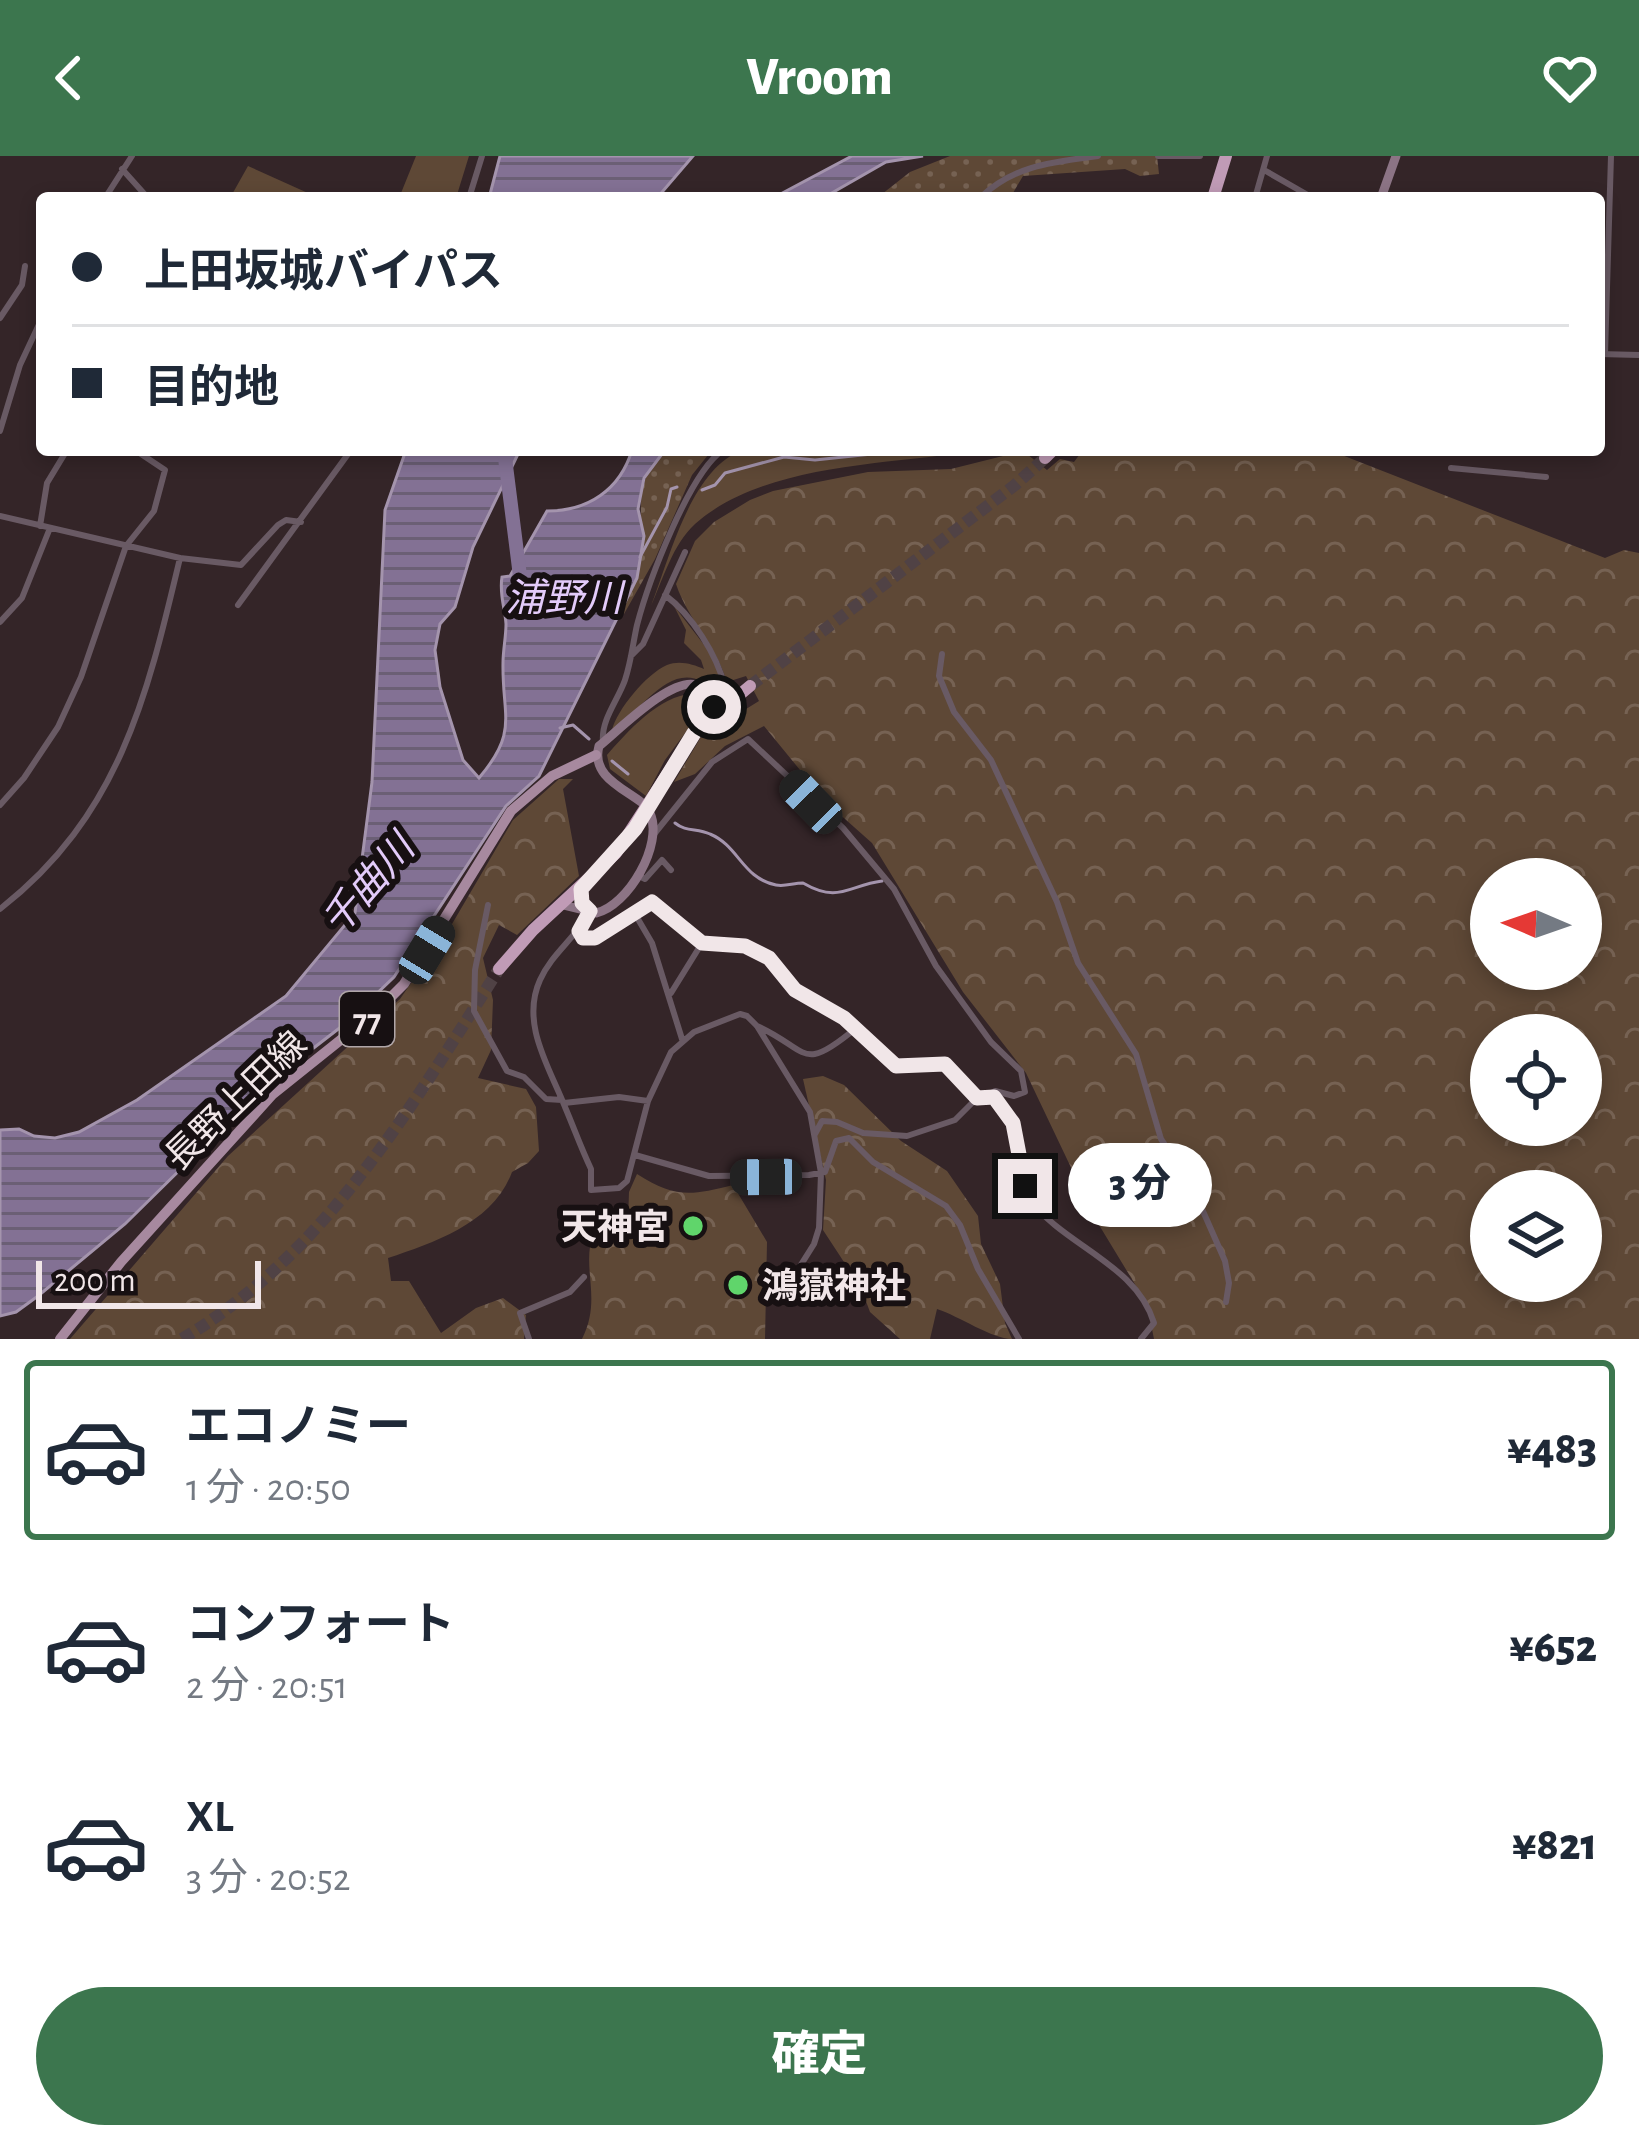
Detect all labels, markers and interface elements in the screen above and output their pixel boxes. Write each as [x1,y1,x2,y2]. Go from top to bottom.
icon: back [36,45,102,111]
icon: heart [1537,45,1603,111]
text: Vroom [746,51,893,105]
text: 上田坂城バイパス [144,250,503,295]
text: 目的地 [144,366,279,411]
water label: 浦野川 [505,578,626,619]
route start [687,680,741,734]
car [773,764,849,840]
water label: 千曲川 [314,824,425,943]
north arrow [1470,858,1602,990]
map controls [1470,858,1602,1302]
car [393,910,461,990]
road number: 77 [340,992,394,1046]
button: locate [1470,1014,1602,1146]
street label: 長野上田線 [158,1025,314,1177]
callout: 3 分 [1067,1144,1211,1228]
car [730,1158,802,1196]
route end [998,1159,1052,1213]
text: 3 分 [1109,1165,1171,1204]
button: layers [1470,1170,1602,1302]
place label: 天神宮 [561,1208,669,1246]
marker: 天神宮 [680,1213,706,1239]
scale bar [36,1255,261,1308]
text: 200 m [54,1265,136,1298]
place label: 鴻嶽神社 [762,1267,906,1305]
marker: 鴻嶽神社 [725,1272,751,1298]
icon: car [42,1396,150,1504]
text: エコノミー [186,1405,411,1450]
text: ¥483 [1507,1427,1597,1472]
text: 1 分 · 20:50 [186,1469,351,1508]
icon: car [42,1594,150,1702]
text: コンフォート [186,1603,455,1648]
text: ¥652 [1509,1625,1597,1670]
text: 2 分 · 20:51 [186,1667,348,1706]
icon: car [42,1792,150,1900]
text: XL [186,1795,234,1840]
text: ¥821 [1512,1823,1597,1868]
text: 3 分 · 20:52 [186,1859,351,1898]
button: 確定 [36,1987,1603,2125]

